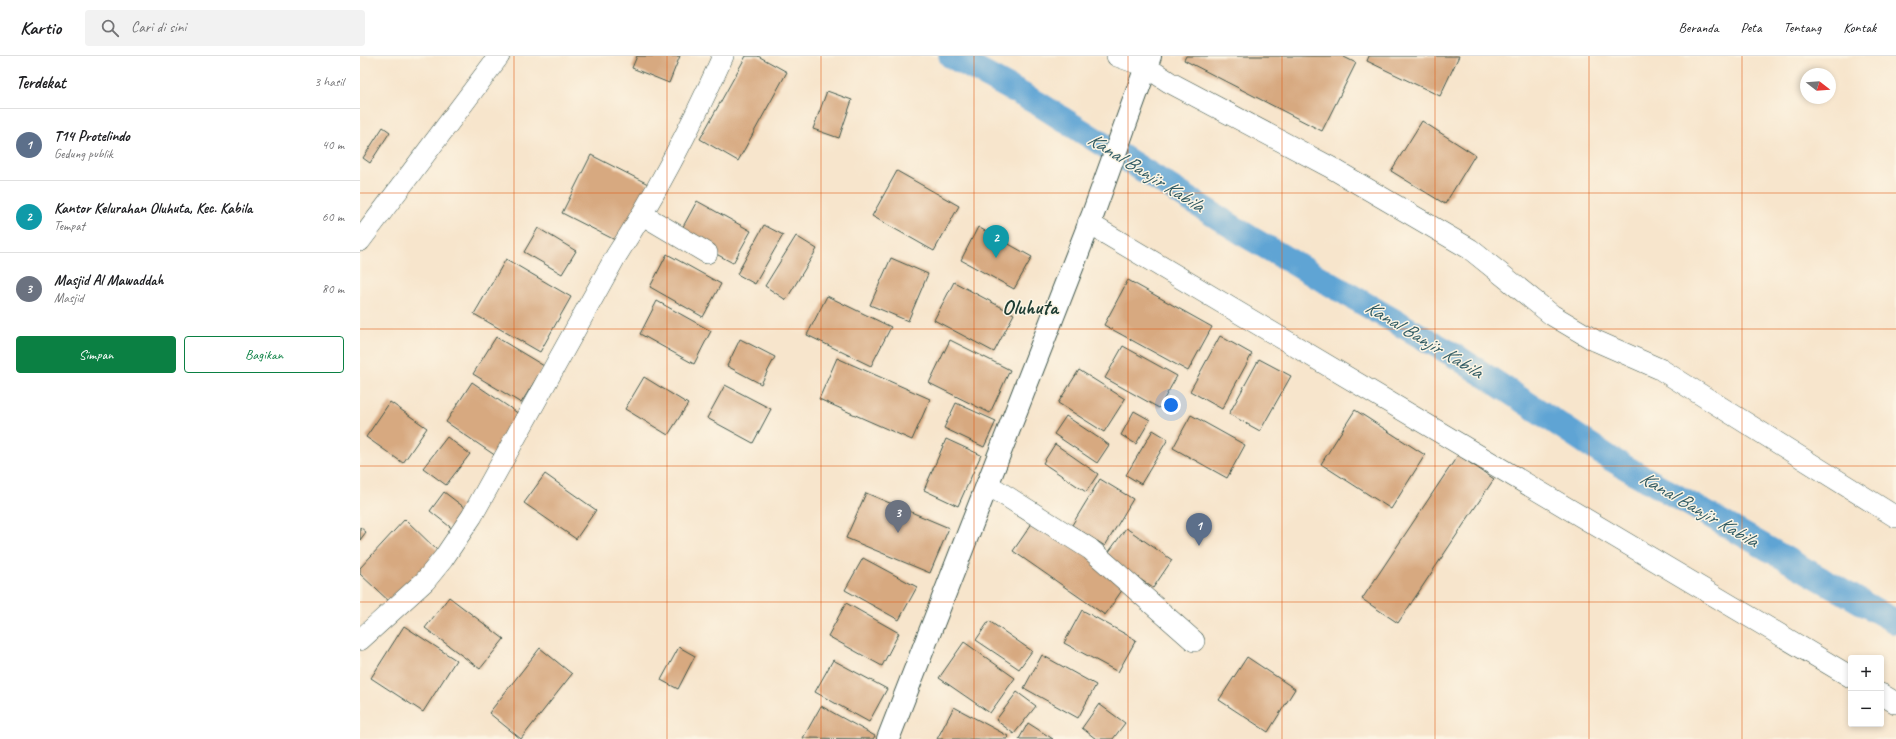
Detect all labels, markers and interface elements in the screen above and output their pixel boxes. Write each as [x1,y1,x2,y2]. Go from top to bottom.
search box [85,10,365,46]
text: Kartio [20,16,61,40]
icon: search [99,17,121,39]
text: Cari di sini [131,18,186,37]
text: Beranda [1679,19,1719,36]
text: Peta [1741,19,1762,36]
text: Tentang [1784,19,1821,36]
text: Kontak [1843,19,1876,36]
north arrow [1800,68,1836,104]
text: Terdekat [16,72,66,93]
text: 3 hasil [314,74,344,90]
water label: Kanal Banjir Kabila [1083,126,1211,219]
text: T14 Protelindo [54,127,130,146]
text: 1 [26,137,32,153]
text: 40 m [322,137,344,153]
text: Gedung publik [54,146,113,162]
text: Kantor Kelurahan Oluhuta, Kec. Kabila [54,199,252,218]
text: 2 [26,209,32,225]
text: 60 m [322,209,344,225]
text: Tempat [54,218,85,234]
pin: 2 [983,225,1009,258]
text: Masjid Al Mawaddah [54,271,163,290]
text: 3 [26,281,32,297]
text: 80 m [322,281,344,297]
text: Masjid [54,290,84,306]
district label: Oluhuta [1002,294,1060,320]
water label: Kanal Banjir Kabila [1361,294,1489,385]
button: Simpan [16,336,176,373]
button: Bagikan [184,336,344,373]
your location [1161,395,1181,415]
water label: Kanal Banjir Kabila [1635,465,1765,554]
pin: 3 [885,500,911,533]
pin: 1 [1186,513,1212,546]
map controls [1848,655,1884,727]
button: + [1848,655,1884,691]
button: − [1848,691,1884,727]

